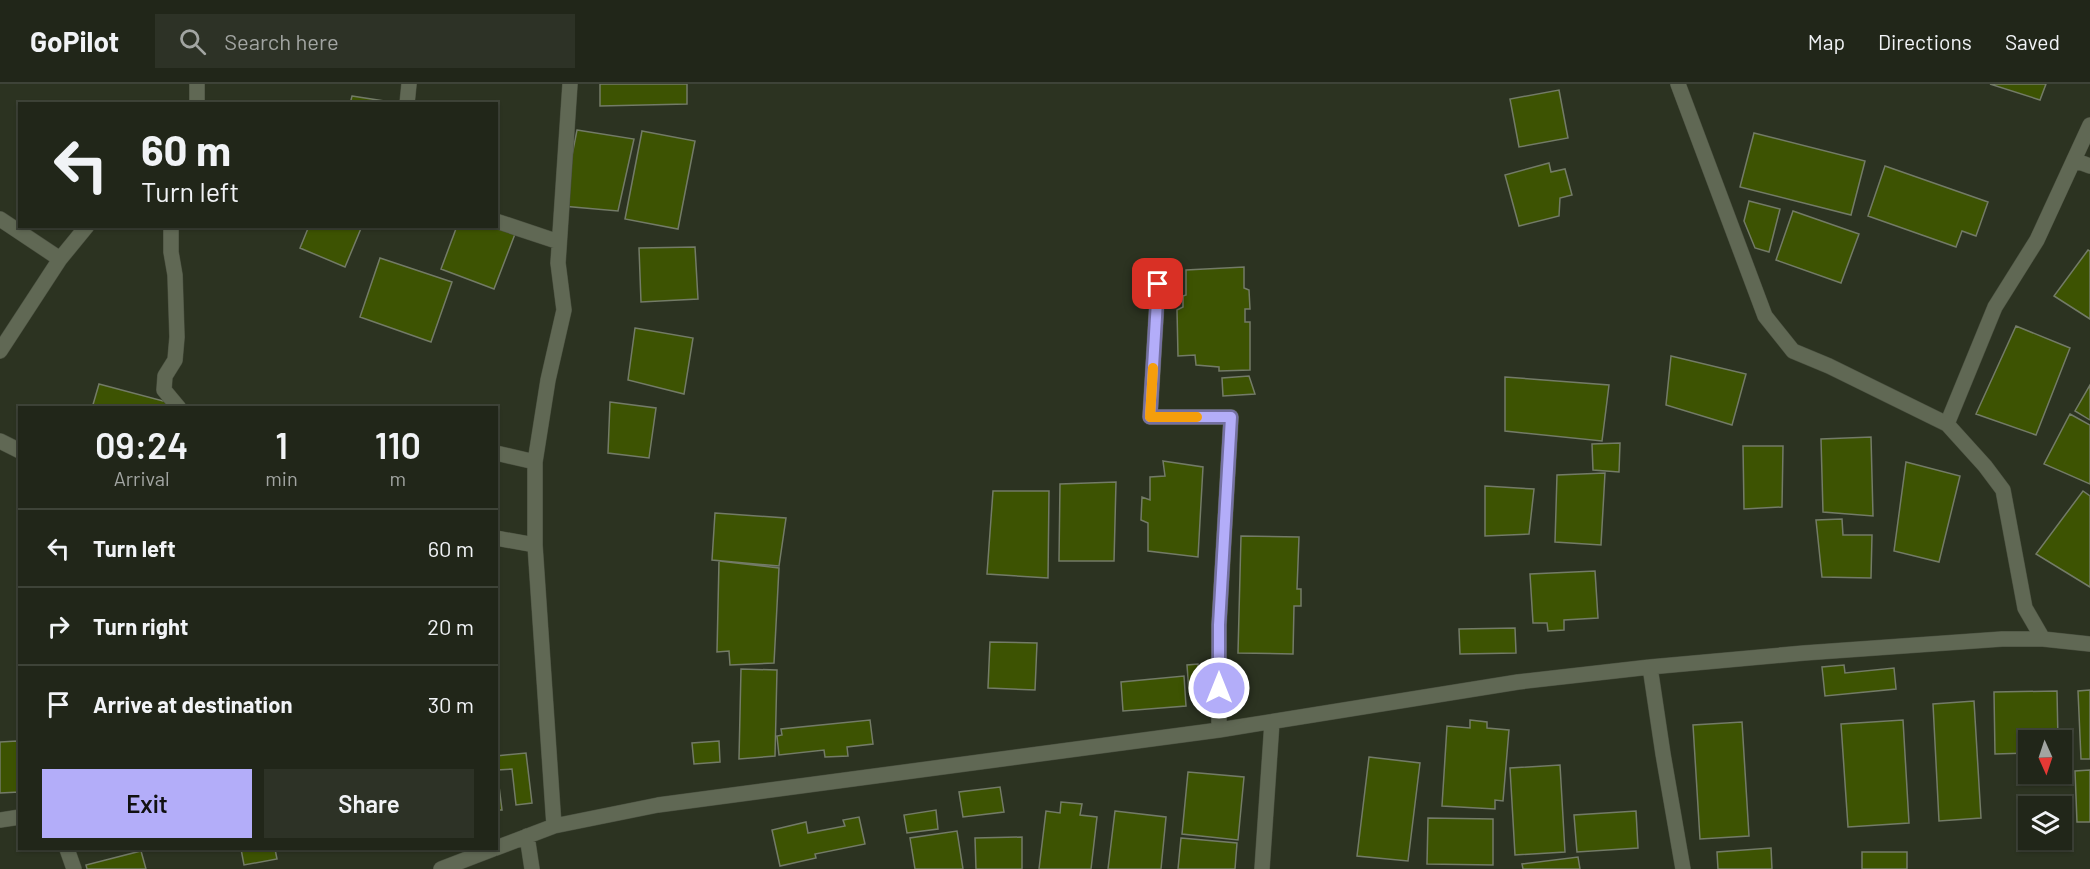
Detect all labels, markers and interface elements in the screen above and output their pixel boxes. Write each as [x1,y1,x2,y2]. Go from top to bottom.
search box [155,14,575,68]
text: GoPilot [30,24,119,58]
icon: search [176,25,209,58]
text: Search here [224,28,339,54]
text: Map [1808,29,1845,54]
text: Directions [1878,29,1972,54]
text: Saved [2005,29,2060,54]
text: 60 m [141,124,231,174]
icon: left [42,126,120,204]
text: Turn left [141,175,239,207]
pin [1132,258,1183,309]
icon: arrive [1141,267,1174,300]
text: 09:24 [95,423,188,466]
text: 1 [275,423,288,466]
text: 110 [375,423,421,466]
text: Arrival [114,466,170,490]
text: min [265,466,298,490]
text: m [390,466,406,490]
icon: left [42,532,75,565]
text: Turn left [93,535,176,561]
text: 60 m [428,535,474,561]
icon: right [42,610,75,643]
text: Turn right [93,613,188,639]
text: 20 m [427,613,474,639]
position arrow [1187,656,1251,720]
icon: arrive [42,688,75,721]
text: Arrive at destination [93,691,292,717]
text: 30 m [428,691,474,717]
north arrow [2018,730,2072,784]
map controls [2018,730,2072,850]
button: Exit [42,769,252,838]
button: Share [264,769,474,838]
button: layers [2018,796,2072,850]

